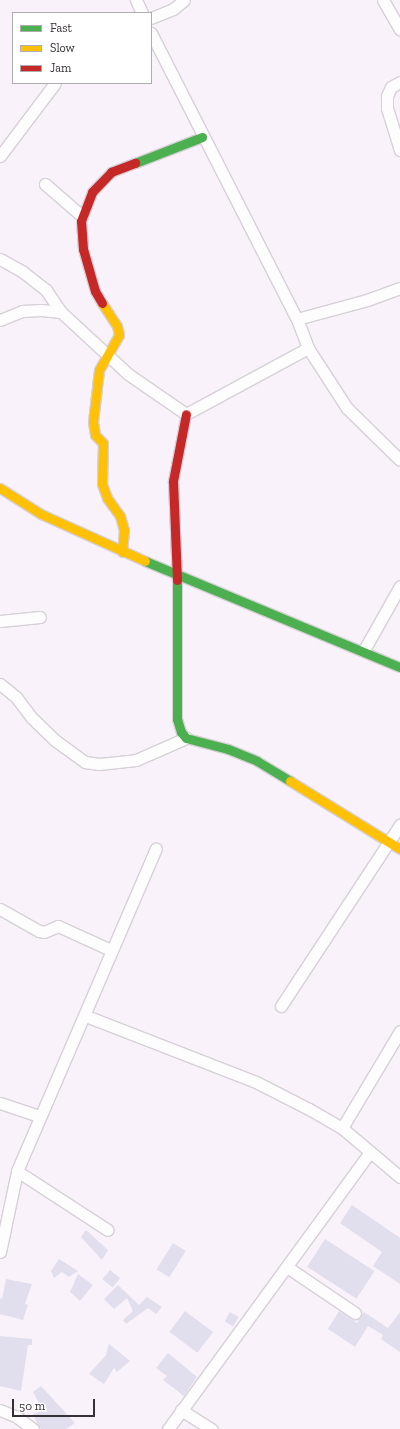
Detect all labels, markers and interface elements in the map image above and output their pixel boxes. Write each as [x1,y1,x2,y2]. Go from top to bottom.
legend [12,12,152,84]
text: Fast [50,21,72,35]
text: Slow [50,41,75,55]
text: Jam [50,61,71,75]
scale bar [14,1391,97,1417]
text: 50 m [19,1399,45,1413]

